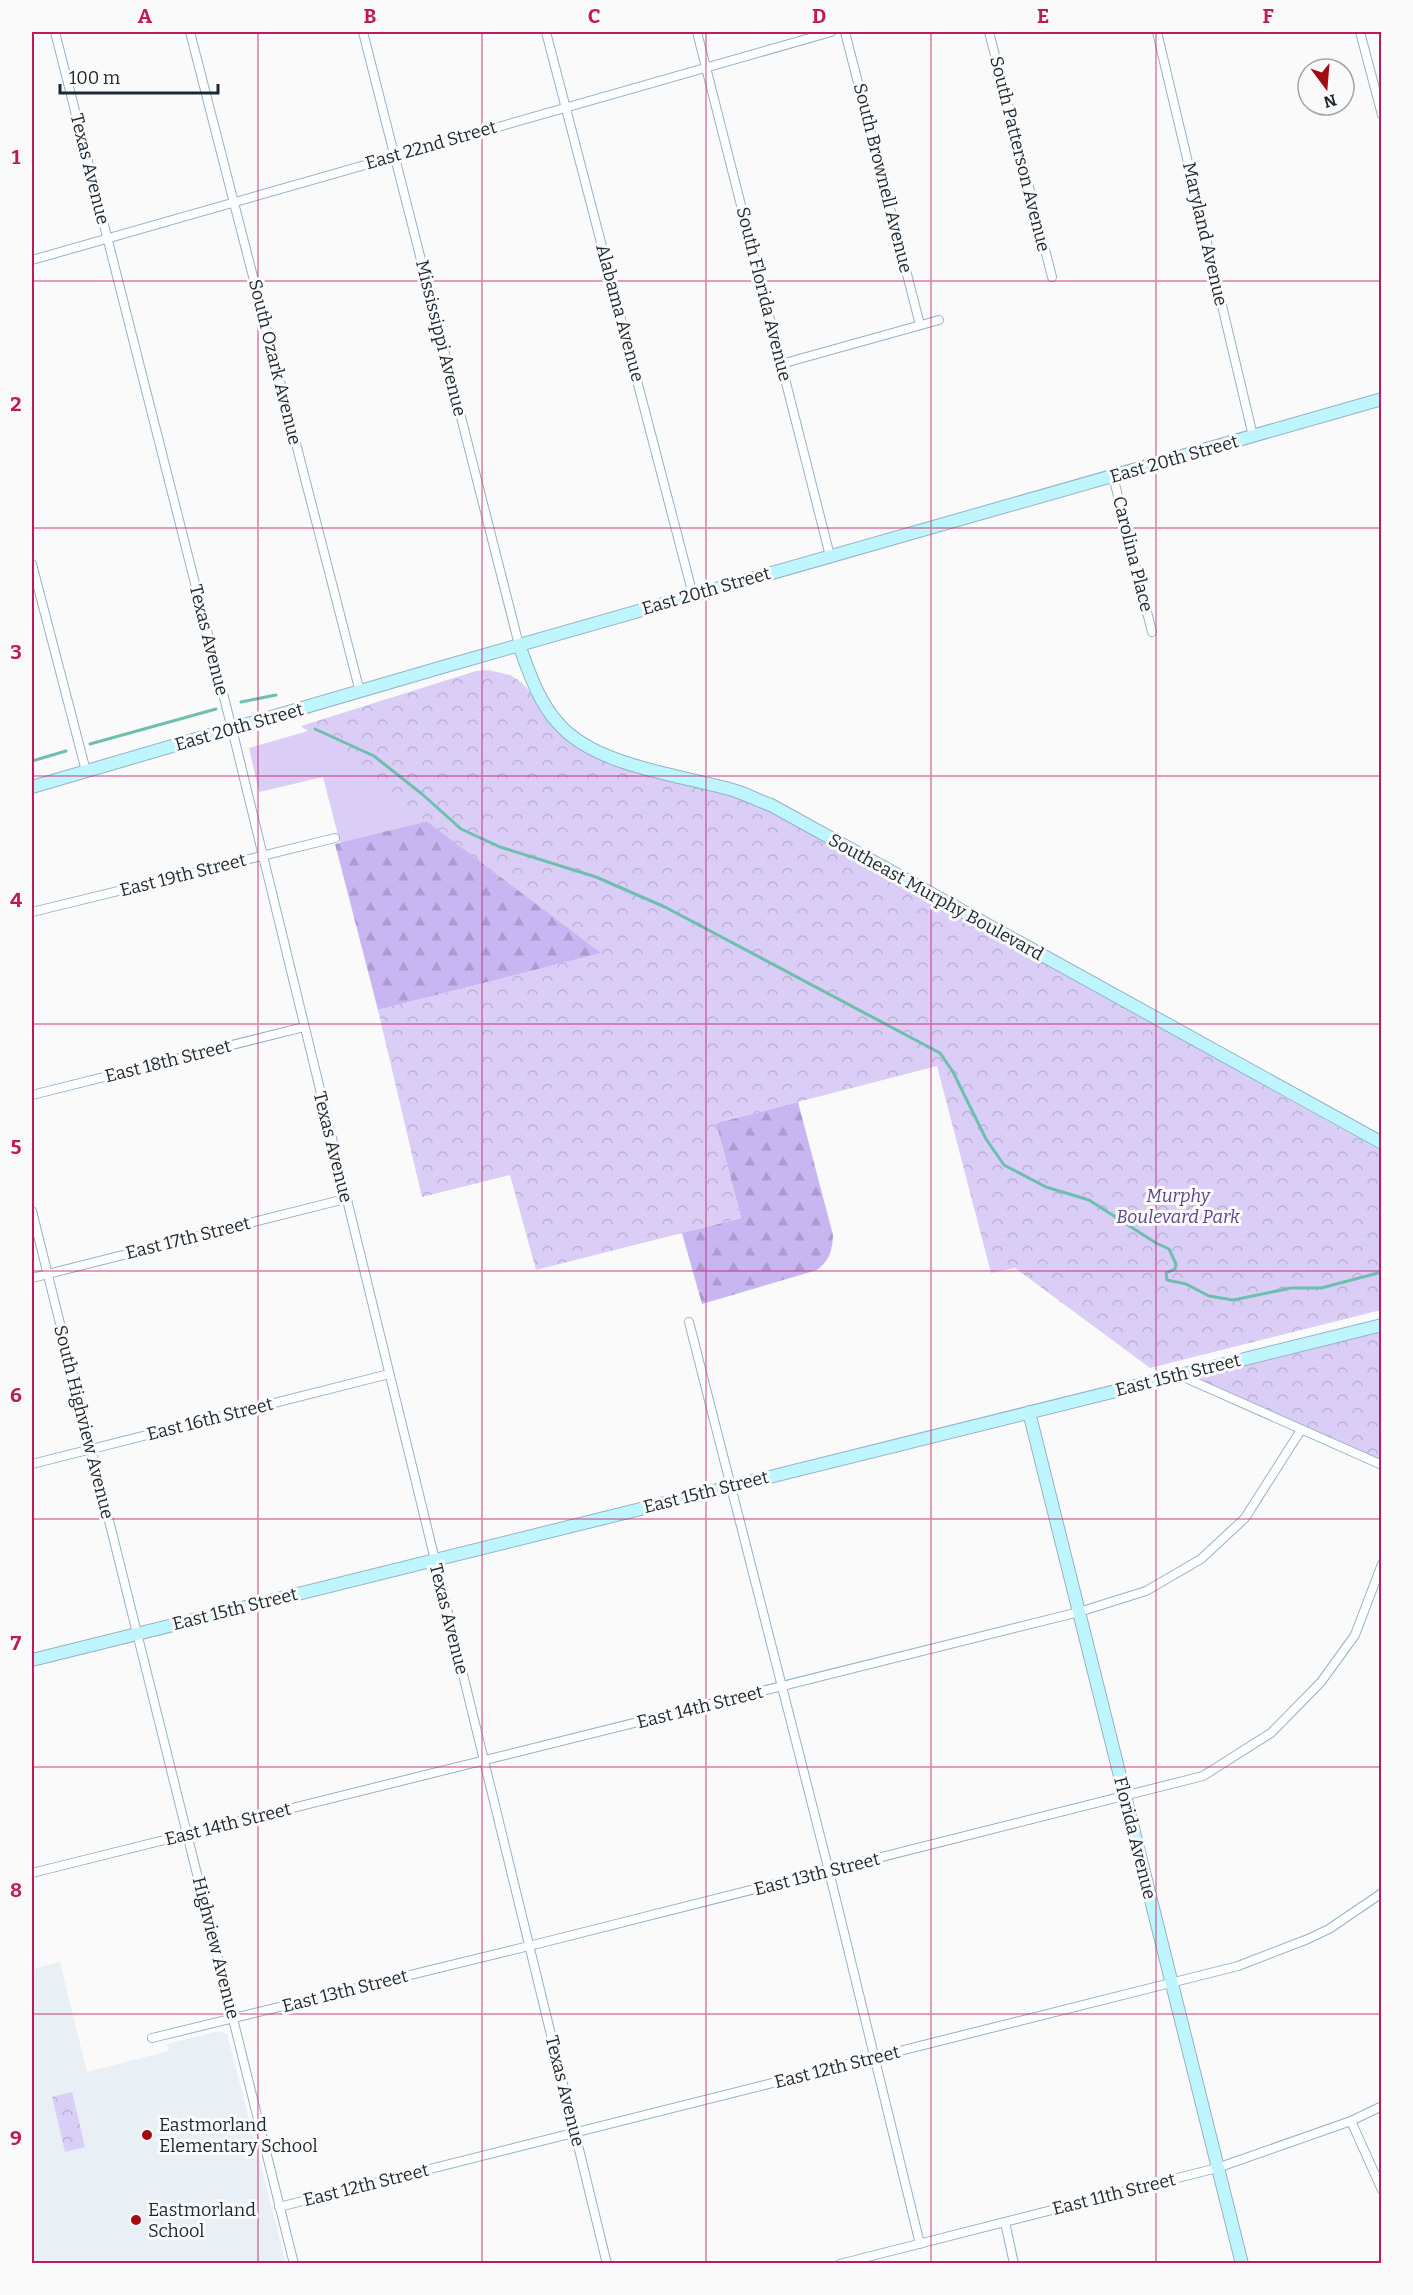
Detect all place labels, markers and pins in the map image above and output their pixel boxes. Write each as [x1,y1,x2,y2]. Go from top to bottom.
place label: Eastmorland Elementary School [159,2114,318,2157]
marker: Eastmorland Elementary School [140,2128,154,2142]
place label: Eastmorland School [148,2199,256,2242]
marker: Eastmorland School [129,2213,143,2227]

